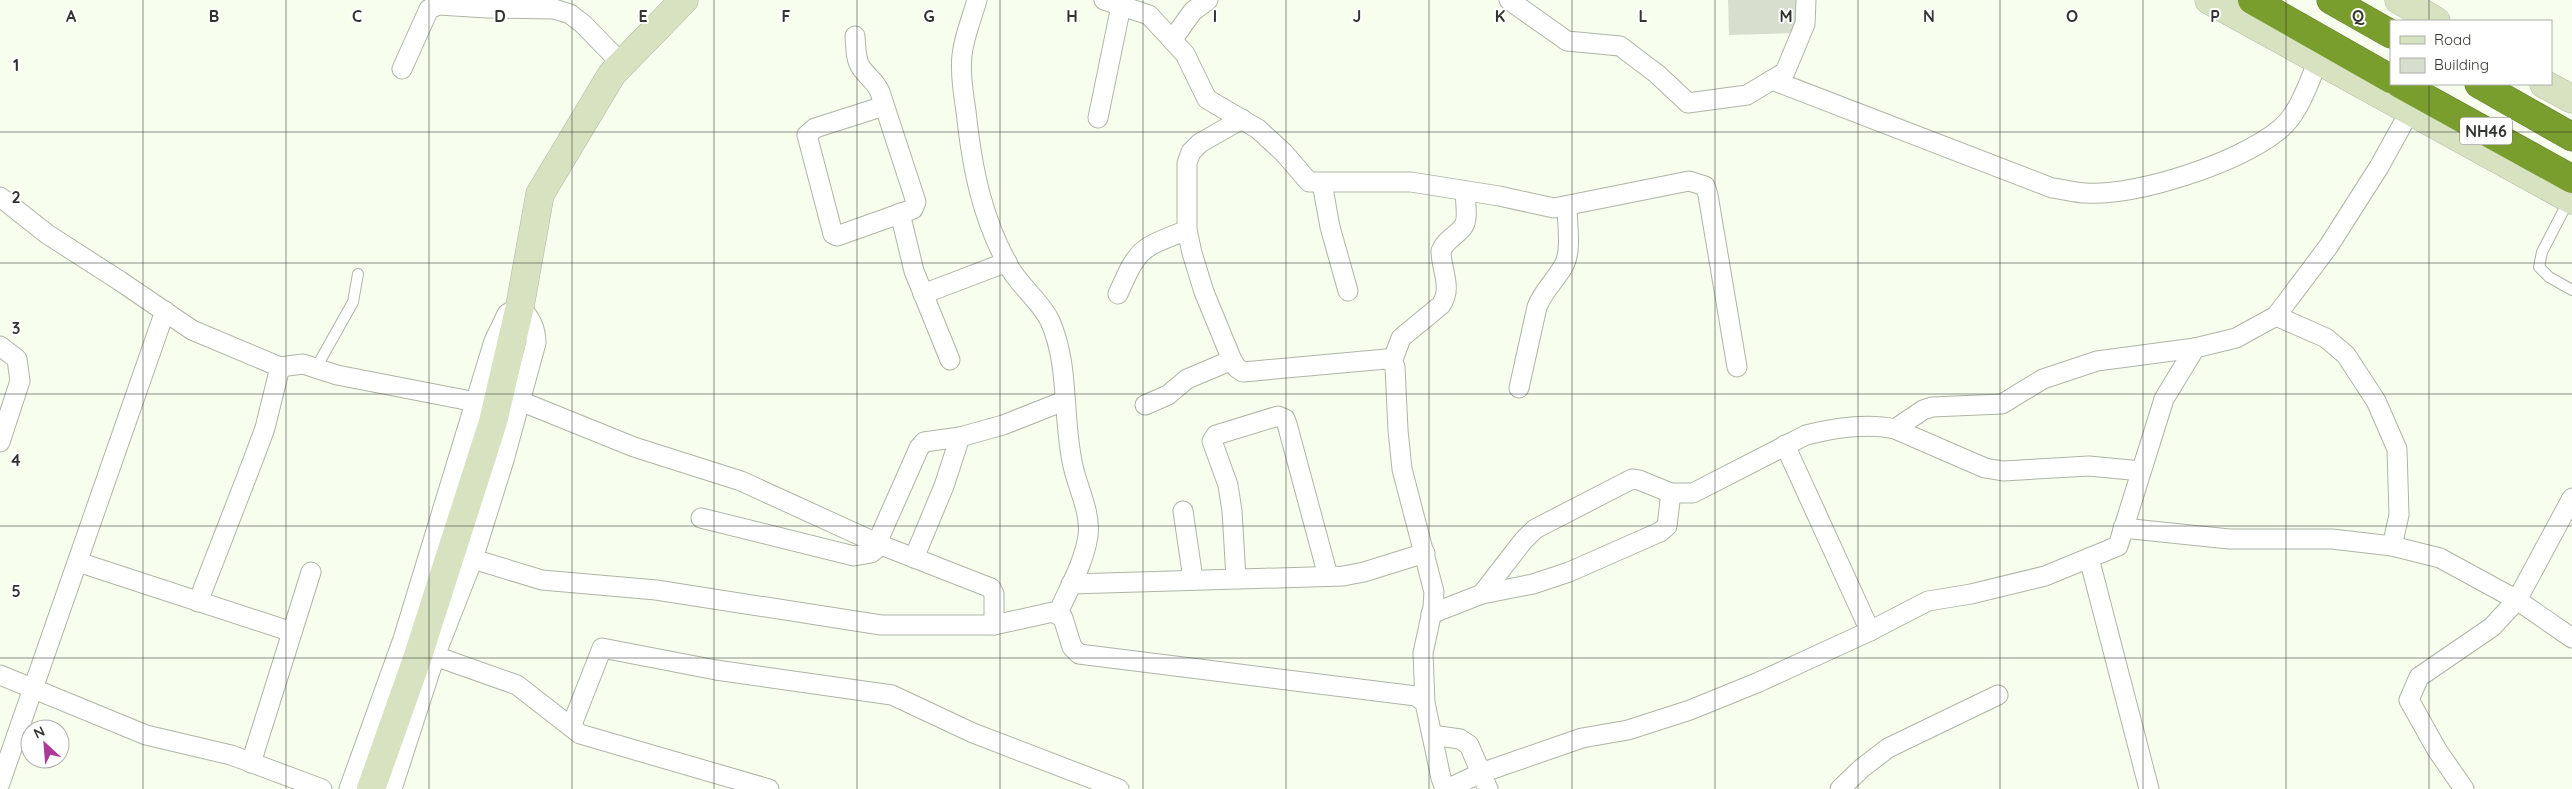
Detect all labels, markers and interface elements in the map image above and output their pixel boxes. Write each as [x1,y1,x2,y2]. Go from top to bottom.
text: A [66,6,77,26]
text: B [209,6,219,26]
text: C [352,6,362,26]
text: D [494,6,506,26]
text: E [638,6,648,26]
text: F [782,6,791,26]
text: G [923,6,935,26]
text: H [1066,6,1078,26]
text: I [1213,6,1217,26]
text: J [1353,6,1361,26]
text: K [1495,6,1505,26]
text: L [1639,6,1648,26]
text: M [1779,6,1793,26]
text: N [1923,6,1935,26]
text: O [2066,6,2078,26]
text: P [2210,6,2220,26]
text: Q [2352,6,2365,26]
legend [2390,20,2552,85]
text: Road [2434,30,2471,49]
text: 1 [13,55,19,75]
text: Building [2434,55,2489,74]
road number: NH46 [2460,118,2512,144]
text: 2 [11,187,21,207]
text: 3 [12,318,20,338]
text: 4 [11,450,21,470]
text: 5 [11,581,21,601]
north arrow [20,719,70,769]
text: N [31,722,48,743]

